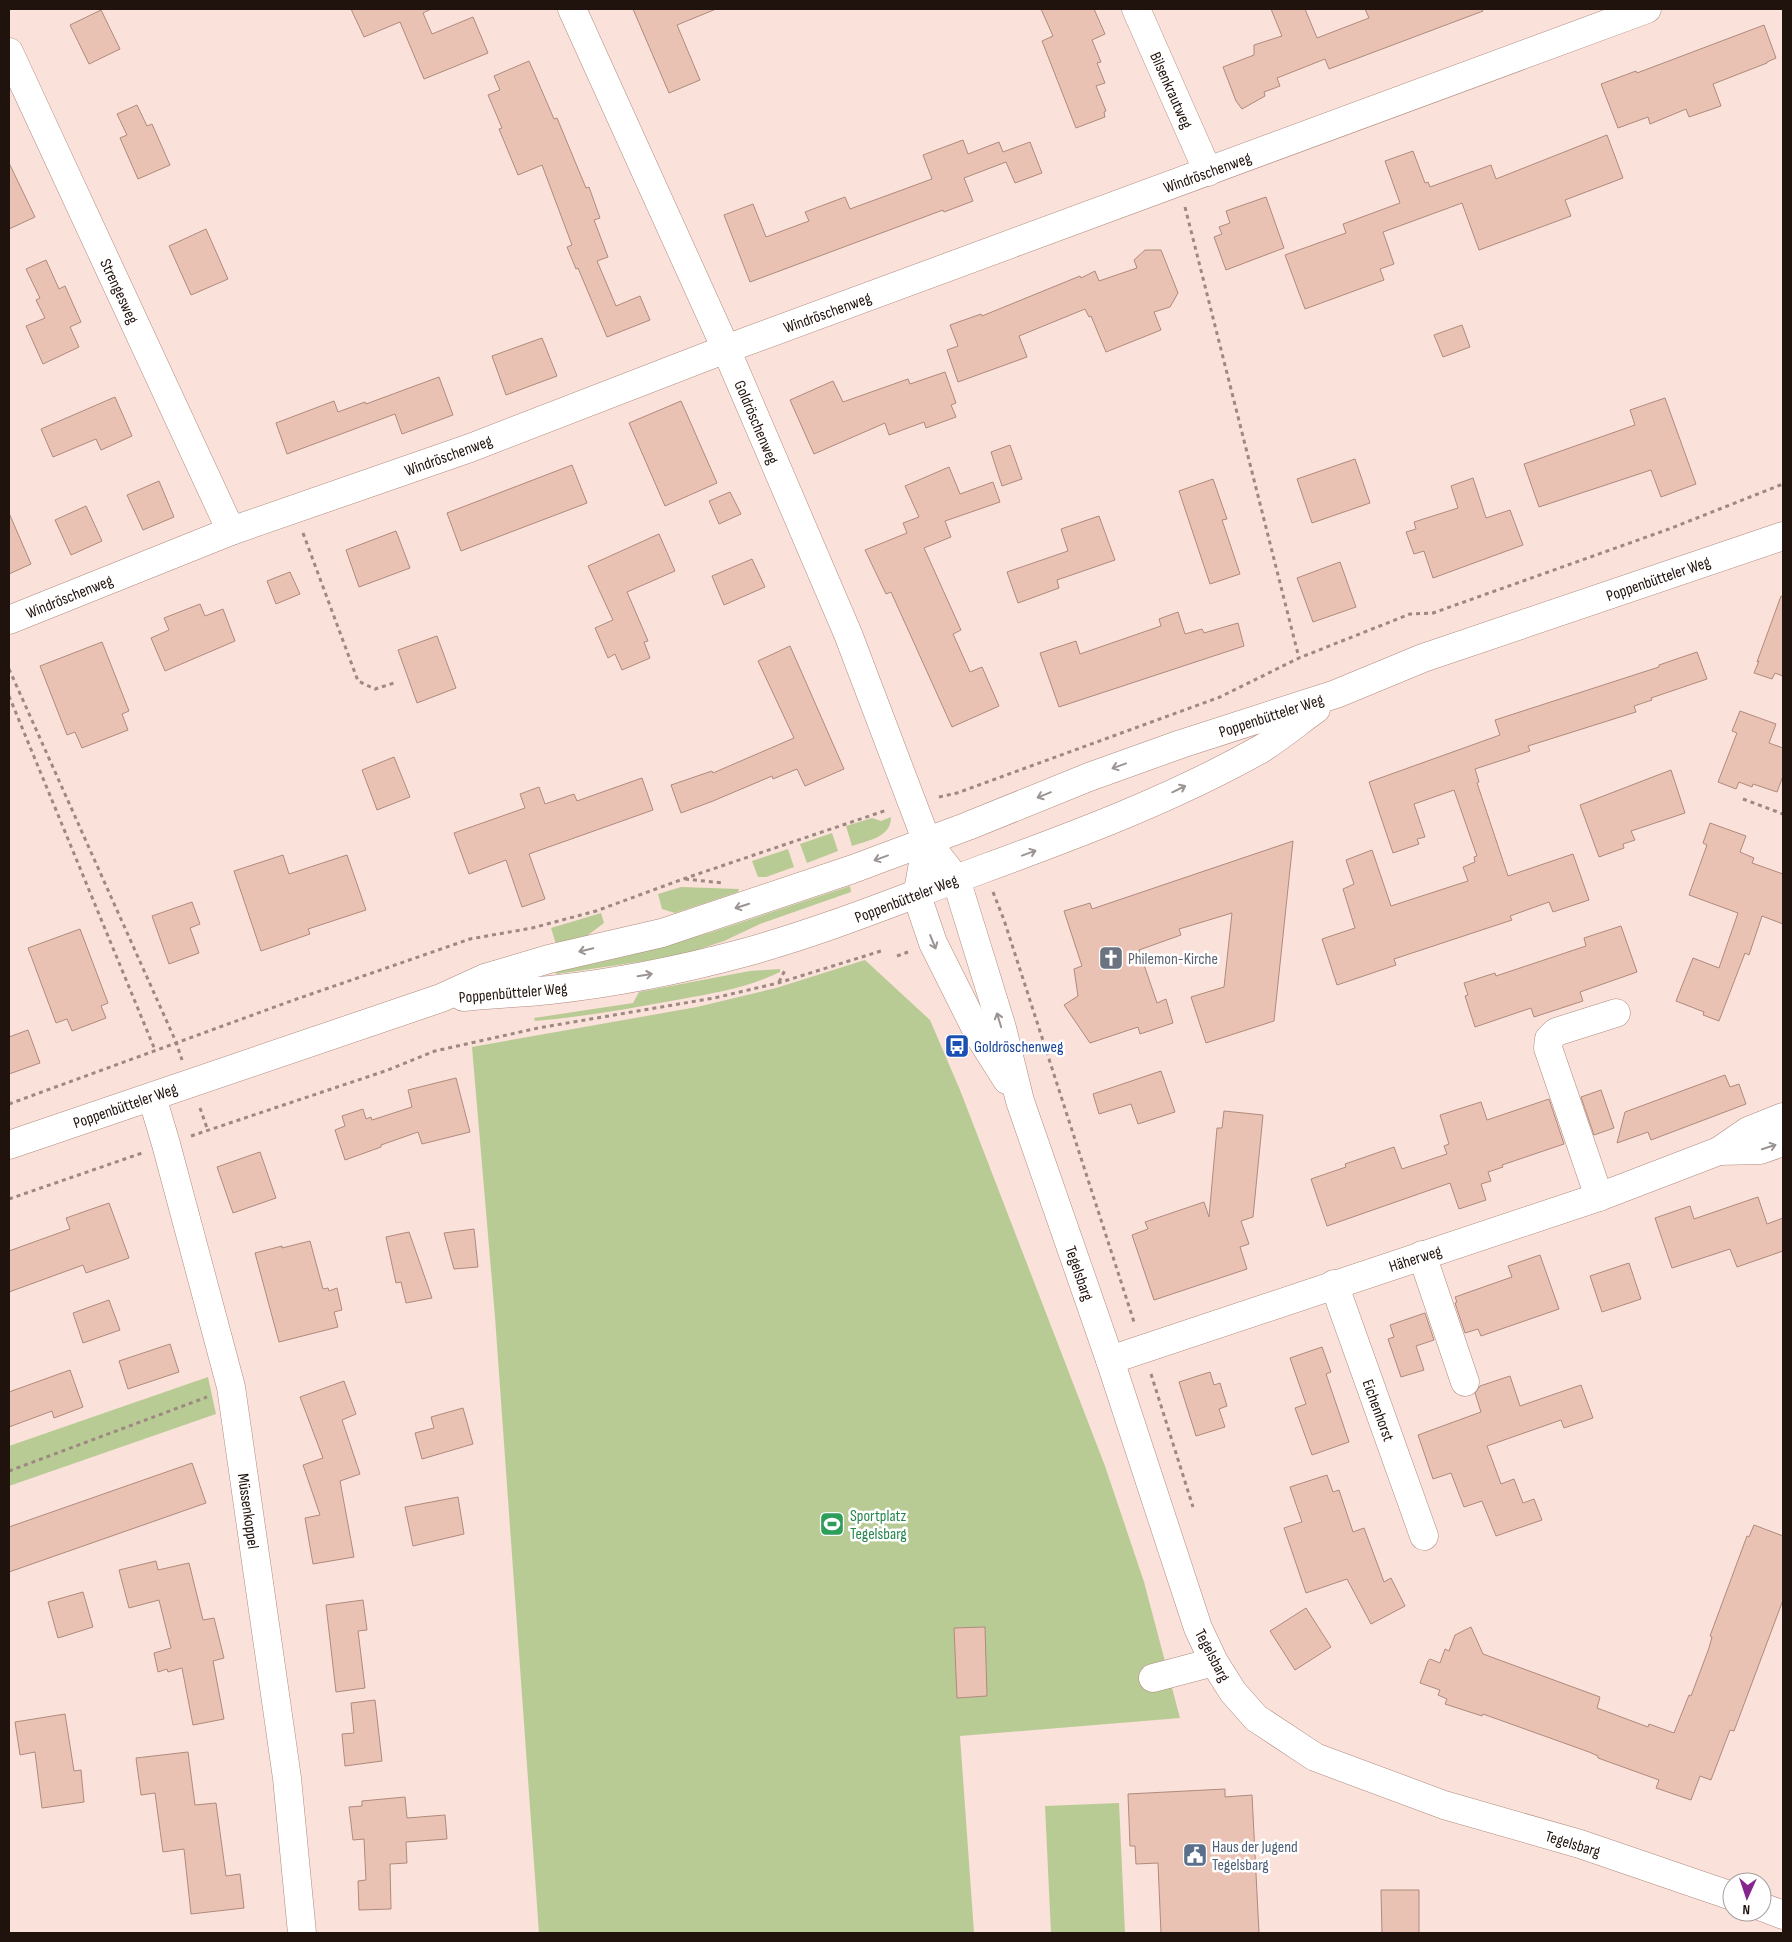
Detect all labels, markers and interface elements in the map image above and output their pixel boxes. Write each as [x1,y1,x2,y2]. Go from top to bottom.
street label: Bilsenkrautweg [1145,49,1196,132]
street label: Windröschenweg [1161,149,1254,198]
street label: Strengesweg [95,256,142,327]
street label: Windröschenweg [781,289,874,338]
street label: Goldröschenweg [729,378,782,467]
street label: Windröschenweg [402,432,495,481]
street label: Poppenbütteler Weg [1604,553,1713,606]
street label: Windröschenweg [23,571,116,623]
street label: Poppenbütteler Weg [1217,691,1326,742]
one-way arrow [1112,762,1127,771]
one-way arrow [1171,784,1186,794]
one-way arrow [1037,791,1052,800]
one-way arrow [1021,848,1036,857]
one-way arrow [874,854,890,863]
street label: Poppenbütteler Weg [852,871,961,928]
one-way arrow [735,901,751,911]
one-way arrow [929,934,938,949]
church icon: Philemon-Kirche [1098,945,1124,971]
one-way arrow [579,946,595,955]
place label: Philemon-Kirche [1128,950,1218,969]
one-way arrow [637,970,653,980]
street label: Poppenbütteler Weg [458,979,568,1008]
one-way arrow [994,1012,1004,1028]
bus stop icon: Goldröschenweg [944,1033,970,1059]
place label: Goldröschenweg [974,1038,1063,1057]
street label: Poppenbütteler Weg [71,1080,180,1133]
one-way arrow [1760,1142,1776,1151]
street label: Häherweg [1387,1242,1444,1277]
street label: Tegelsbarg [1060,1244,1097,1303]
street label: Eichenhorst [1358,1377,1398,1444]
street label: Müssenkoppel [233,1472,262,1550]
place label: Sportplatz Tegelsbarg [850,1507,907,1544]
sports icon: Sportplatz Tegelsbarg [819,1511,845,1537]
street label: Tegelsbarg [1190,1626,1233,1685]
street label: Tegelsbarg [1543,1827,1602,1862]
place label: Haus der Jugend Tegelsbarg [1212,1838,1298,1875]
public building icon: Haus der Jugend Tegelsbarg [1182,1842,1208,1868]
north arrow [1722,1872,1772,1922]
text: N [1742,1901,1751,1918]

